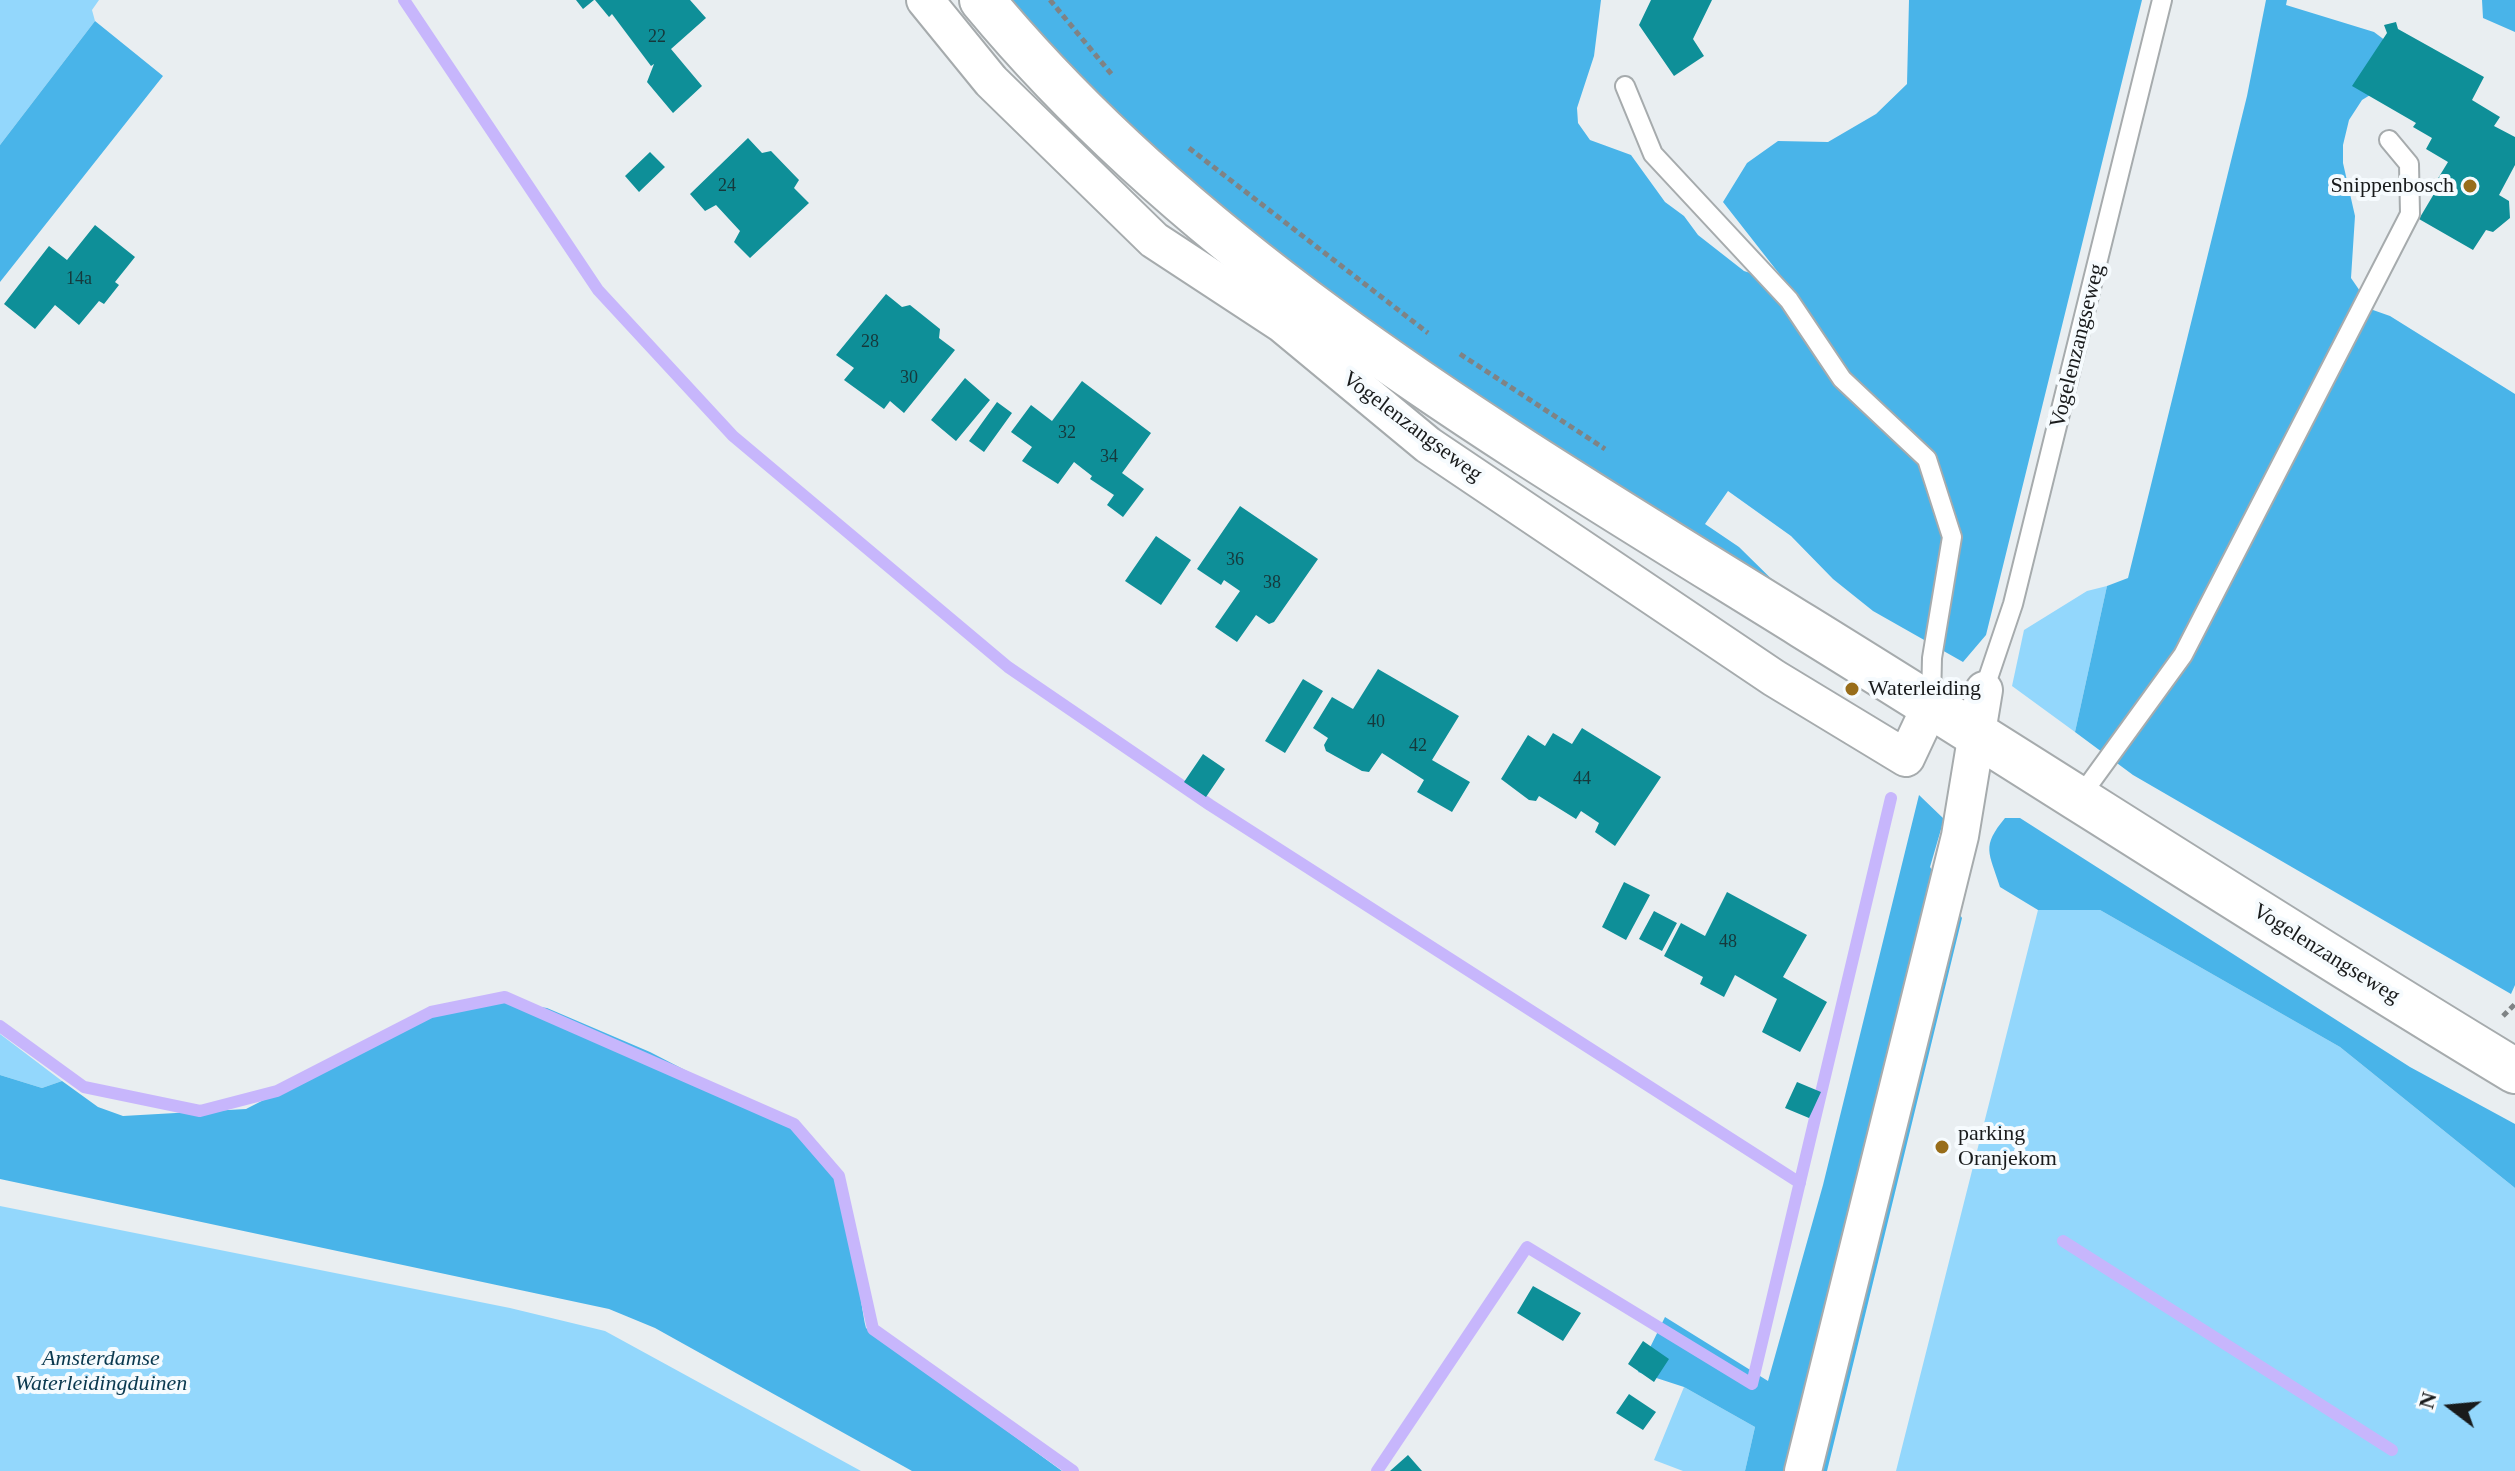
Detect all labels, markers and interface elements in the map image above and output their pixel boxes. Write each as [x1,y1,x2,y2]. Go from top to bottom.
house number: 22 [648,26,666,48]
place label: Snippenbosch [2331,173,2454,199]
house number: 24 [718,175,736,197]
marker: Snippenbosch [2461,177,2479,195]
street label: Vogelenzangseweg [2045,261,2111,431]
house number: 14a [66,268,92,290]
house number: 28 [861,331,879,353]
street label: Vogelenzangseweg [1337,366,1487,488]
house number: 30 [900,367,918,389]
house number: 32 [1058,422,1076,444]
house number: 34 [1100,446,1118,468]
house number: 36 [1226,549,1244,571]
house number: 38 [1263,572,1281,594]
place label: Waterleiding [1868,676,1981,702]
marker: Waterleiding [1843,680,1861,698]
house number: 40 [1367,711,1385,733]
house number: 42 [1409,735,1427,757]
house number: 44 [1573,768,1591,790]
street label: Vogelenzangseweg [2248,898,2404,1010]
house number: 48 [1719,931,1737,953]
place label: parking Oranjekom [1958,1121,2057,1172]
marker: parking Oranjekom [1933,1138,1951,1156]
park label: Amsterdamse Waterleidingduinen [15,1346,187,1398]
north arrow [2411,1367,2491,1447]
text: N [2413,1389,2442,1411]

